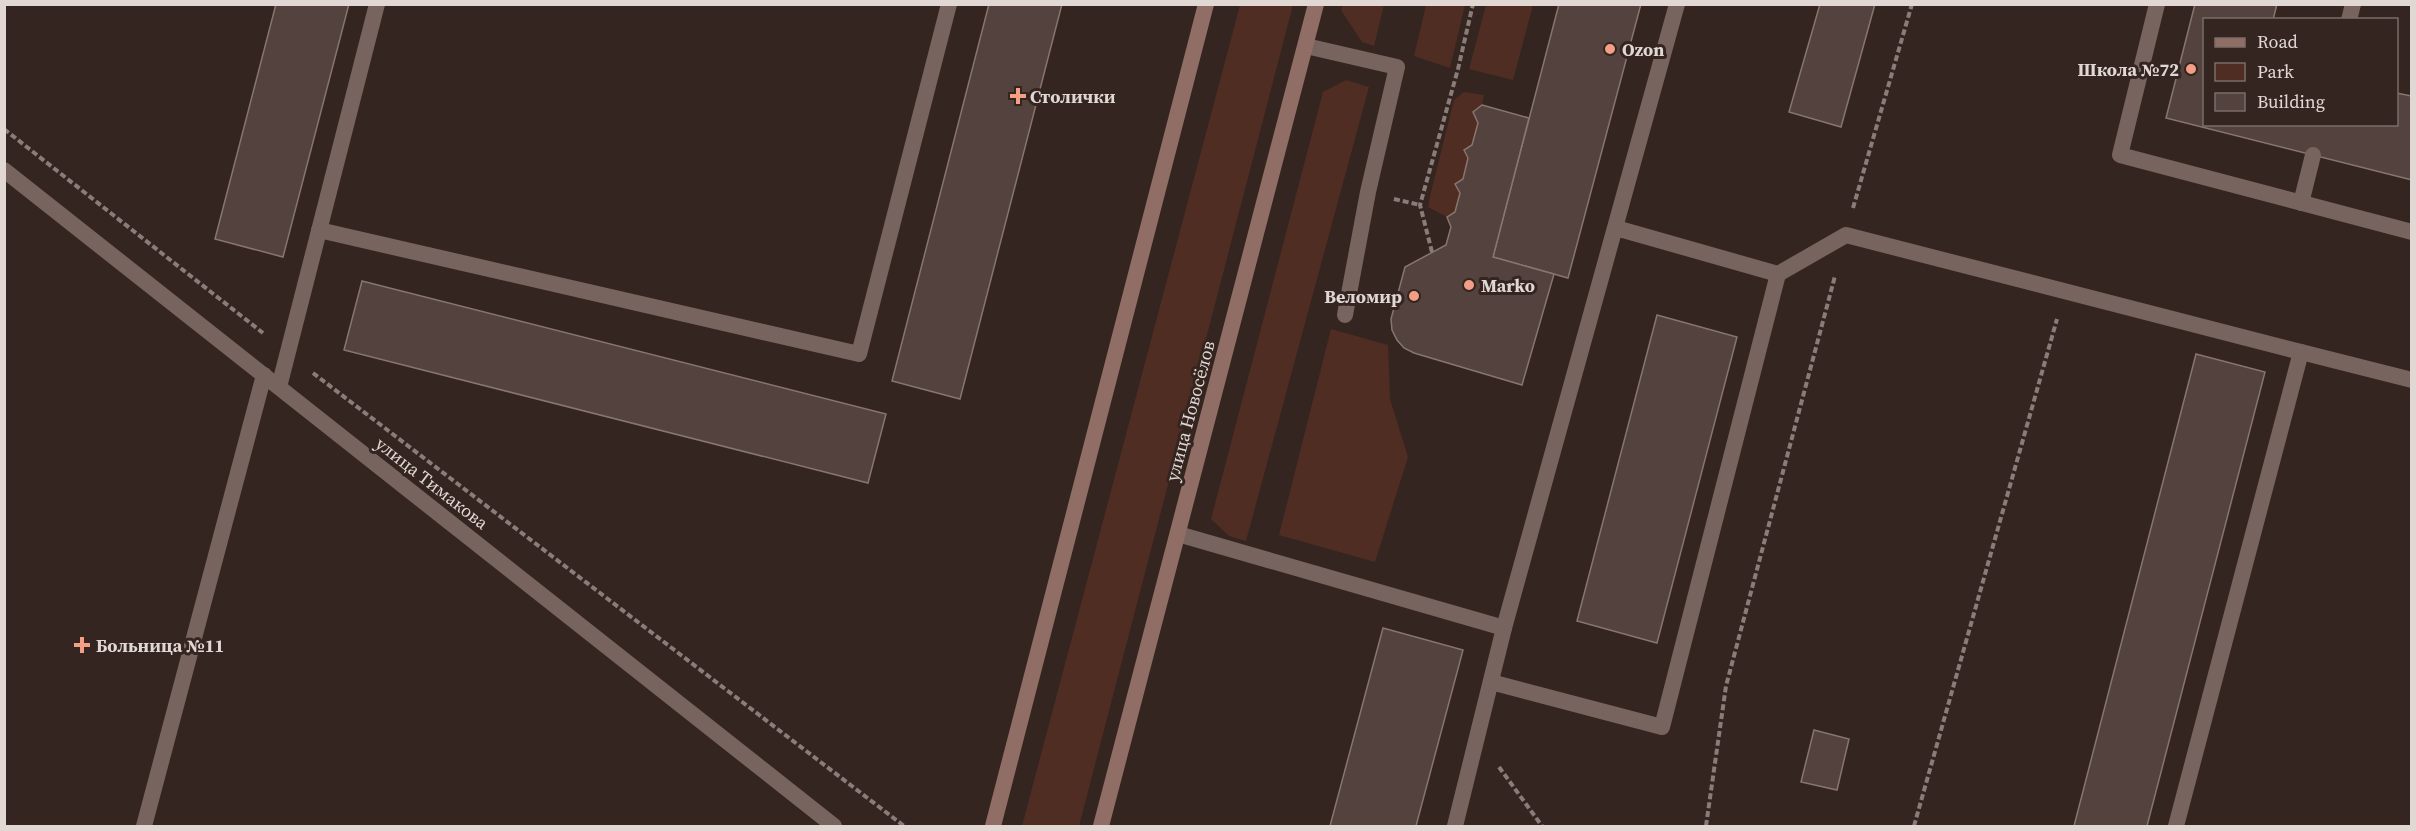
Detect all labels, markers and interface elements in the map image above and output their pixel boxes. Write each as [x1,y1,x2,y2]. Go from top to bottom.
legend [2203,18,2398,126]
text: Road [2257,29,2298,54]
place label: Ozon [1622,37,1664,62]
marker: Ozon [1603,42,1617,56]
place label: Школа №72 [2078,57,2179,82]
text: Park [2257,59,2294,84]
marker: Школа №72 [2184,62,2198,76]
place label: Столички [1030,84,1116,109]
marker: Столички [1011,89,1025,103]
text: Building [2257,89,2325,114]
place label: Marko [1481,273,1535,298]
marker: Marko [1462,278,1476,292]
place label: Веломир [1324,284,1402,309]
marker: Веломир [1407,289,1421,303]
street label: улица Новосёлов [1159,338,1221,484]
street label: улица Тимакова [370,431,494,535]
place label: Больница №11 [96,633,224,658]
marker: Больница №11 [73,636,91,654]

